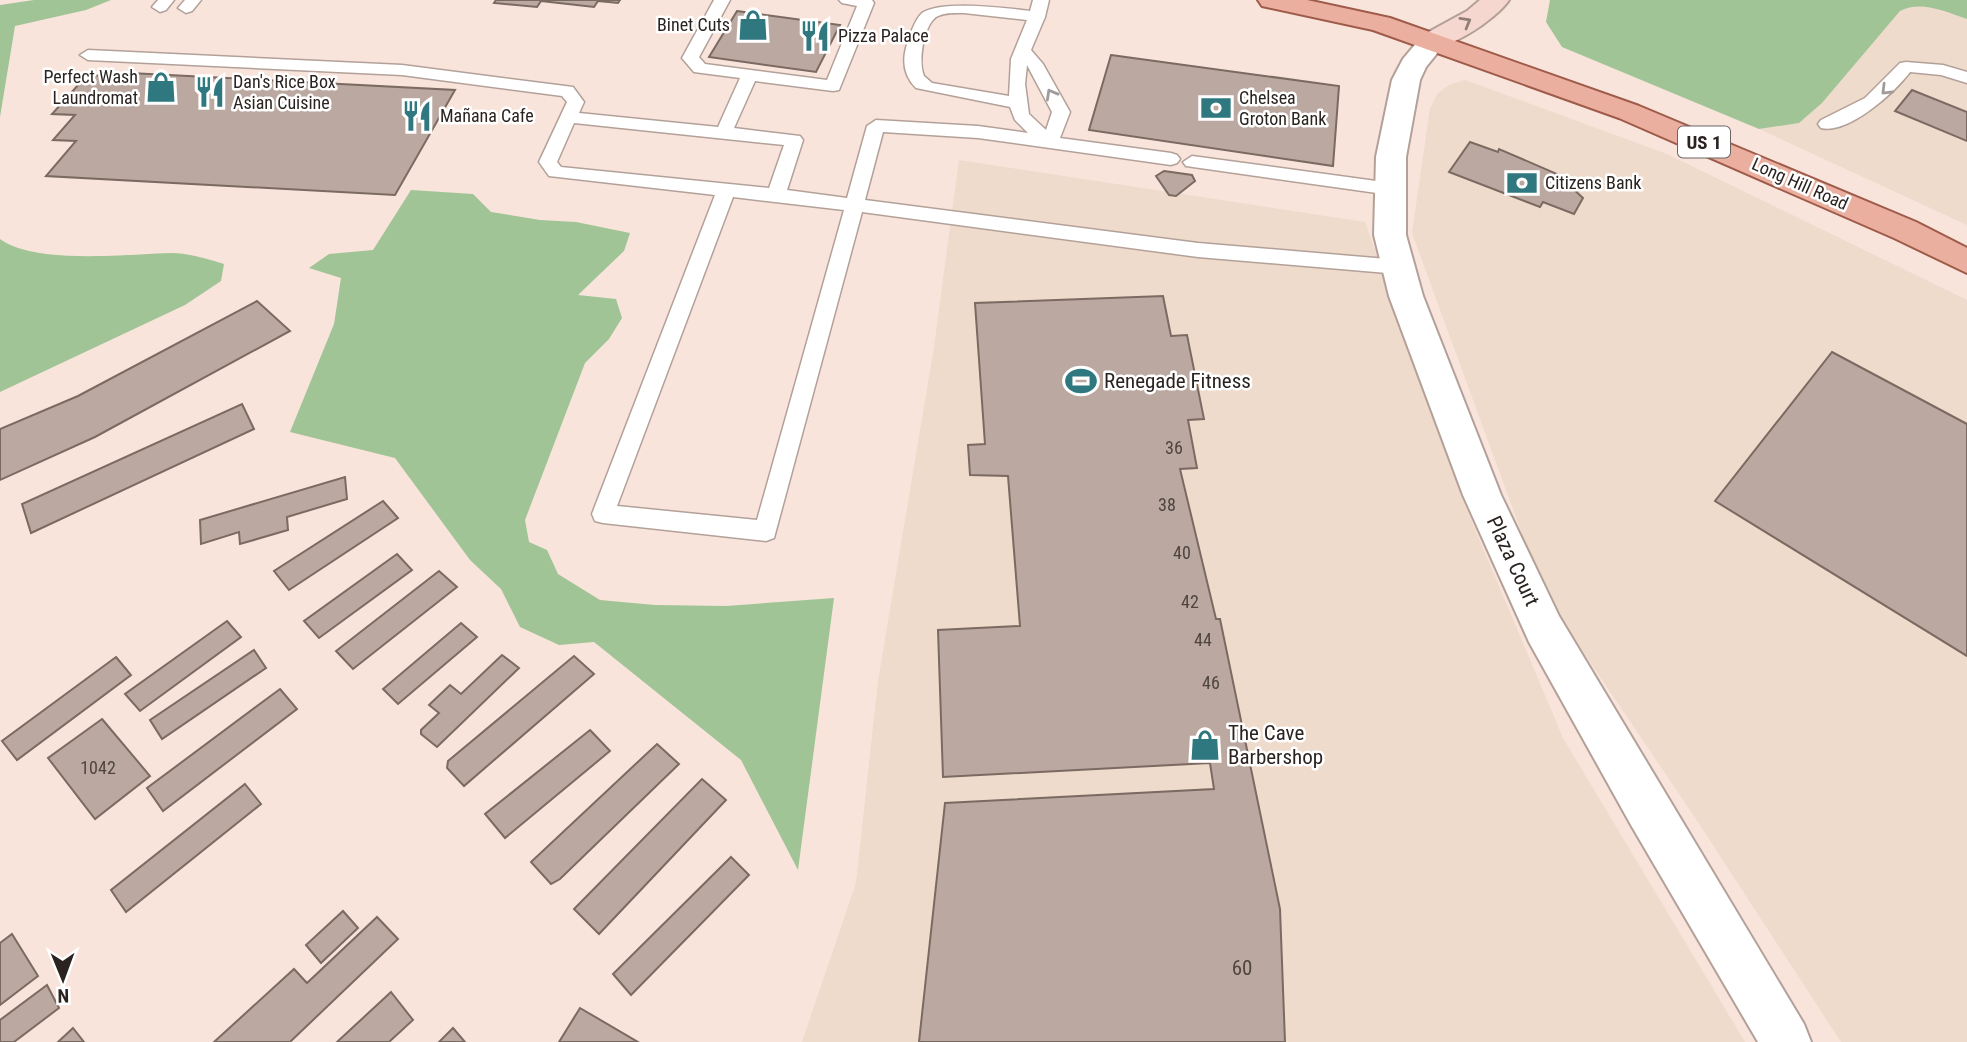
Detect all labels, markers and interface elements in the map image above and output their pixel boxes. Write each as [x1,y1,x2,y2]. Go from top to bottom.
shop icon: Binet Cuts [736,8,770,42]
place label: Binet Cuts [657,14,730,35]
one-way arrow [1458,17,1471,30]
restaurant icon: Pizza Palace [798,19,832,53]
place label: Pizza Palace [838,25,929,46]
place label: Perfect Wash Laundromat [43,66,138,108]
shop icon: Perfect Wash Laundromat [144,70,178,104]
place label: Dan's Rice Box Asian Cuisine [233,71,336,113]
restaurant icon: Dan's Rice Box Asian Cuisine [193,75,227,109]
one-way arrow [1882,81,1895,94]
place label: Chelsea Groton Bank [1239,87,1326,129]
one-way arrow [1046,89,1059,102]
bank icon: Chelsea Groton Bank [1199,91,1233,125]
restaurant icon: Mañana Cafe [400,99,434,133]
place label: Mañana Cafe [440,105,534,126]
road number: US 1 [1678,126,1730,158]
street label: Long Hill Road [1749,153,1852,214]
bank icon: Citizens Bank [1505,166,1539,200]
place label: Citizens Bank [1545,172,1641,193]
sports icon: Renegade Fitness [1064,364,1098,398]
place label: Renegade Fitness [1104,369,1251,393]
house number: 36 [1165,437,1183,458]
house number: 38 [1158,494,1176,515]
street label: Plaza Court [1482,512,1544,610]
house number: 40 [1173,542,1191,563]
house number: 42 [1181,591,1199,612]
house number: 44 [1194,629,1212,650]
house number: 46 [1202,672,1220,693]
place label: The Cave Barbershop [1228,721,1323,769]
shop icon: The Cave Barbershop [1188,728,1222,762]
house number: 1042 [80,757,116,778]
north arrow [28,944,98,1014]
house number: 60 [1232,956,1252,980]
text: N [57,984,69,1007]

